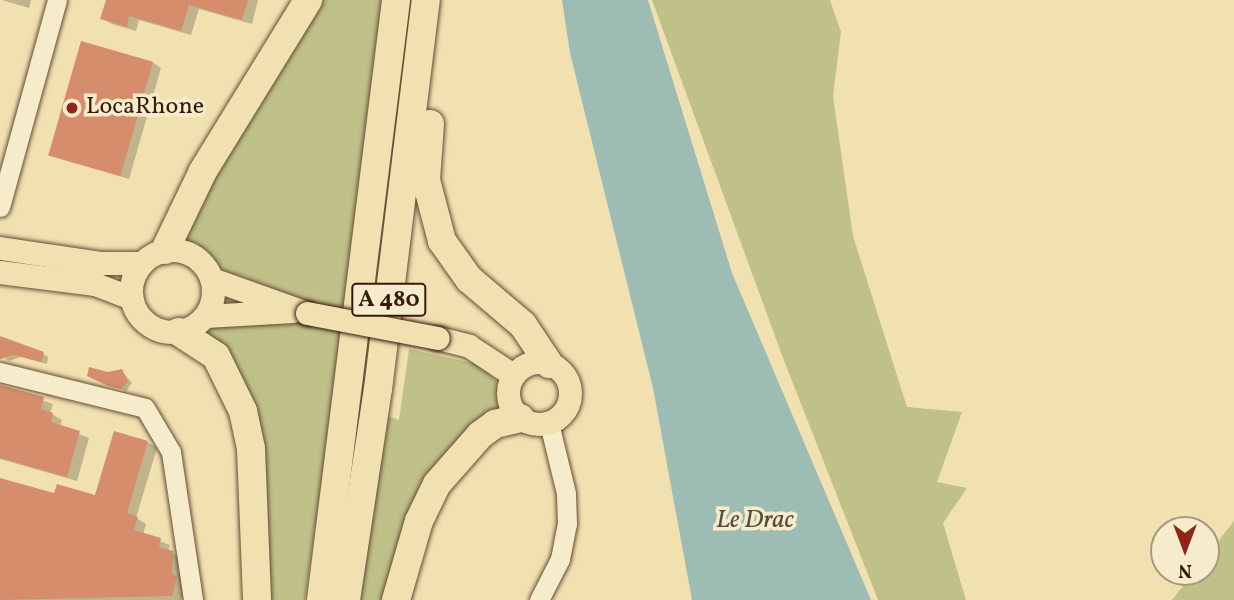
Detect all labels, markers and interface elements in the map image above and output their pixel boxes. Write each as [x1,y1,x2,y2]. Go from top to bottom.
place label: LocaRhone [86,94,204,122]
marker: LocaRhone [64,100,80,116]
road number: A 480 [350,280,428,320]
water label: Le Drac [716,505,794,537]
north arrow [1150,516,1220,586]
text: N [1178,557,1192,583]

